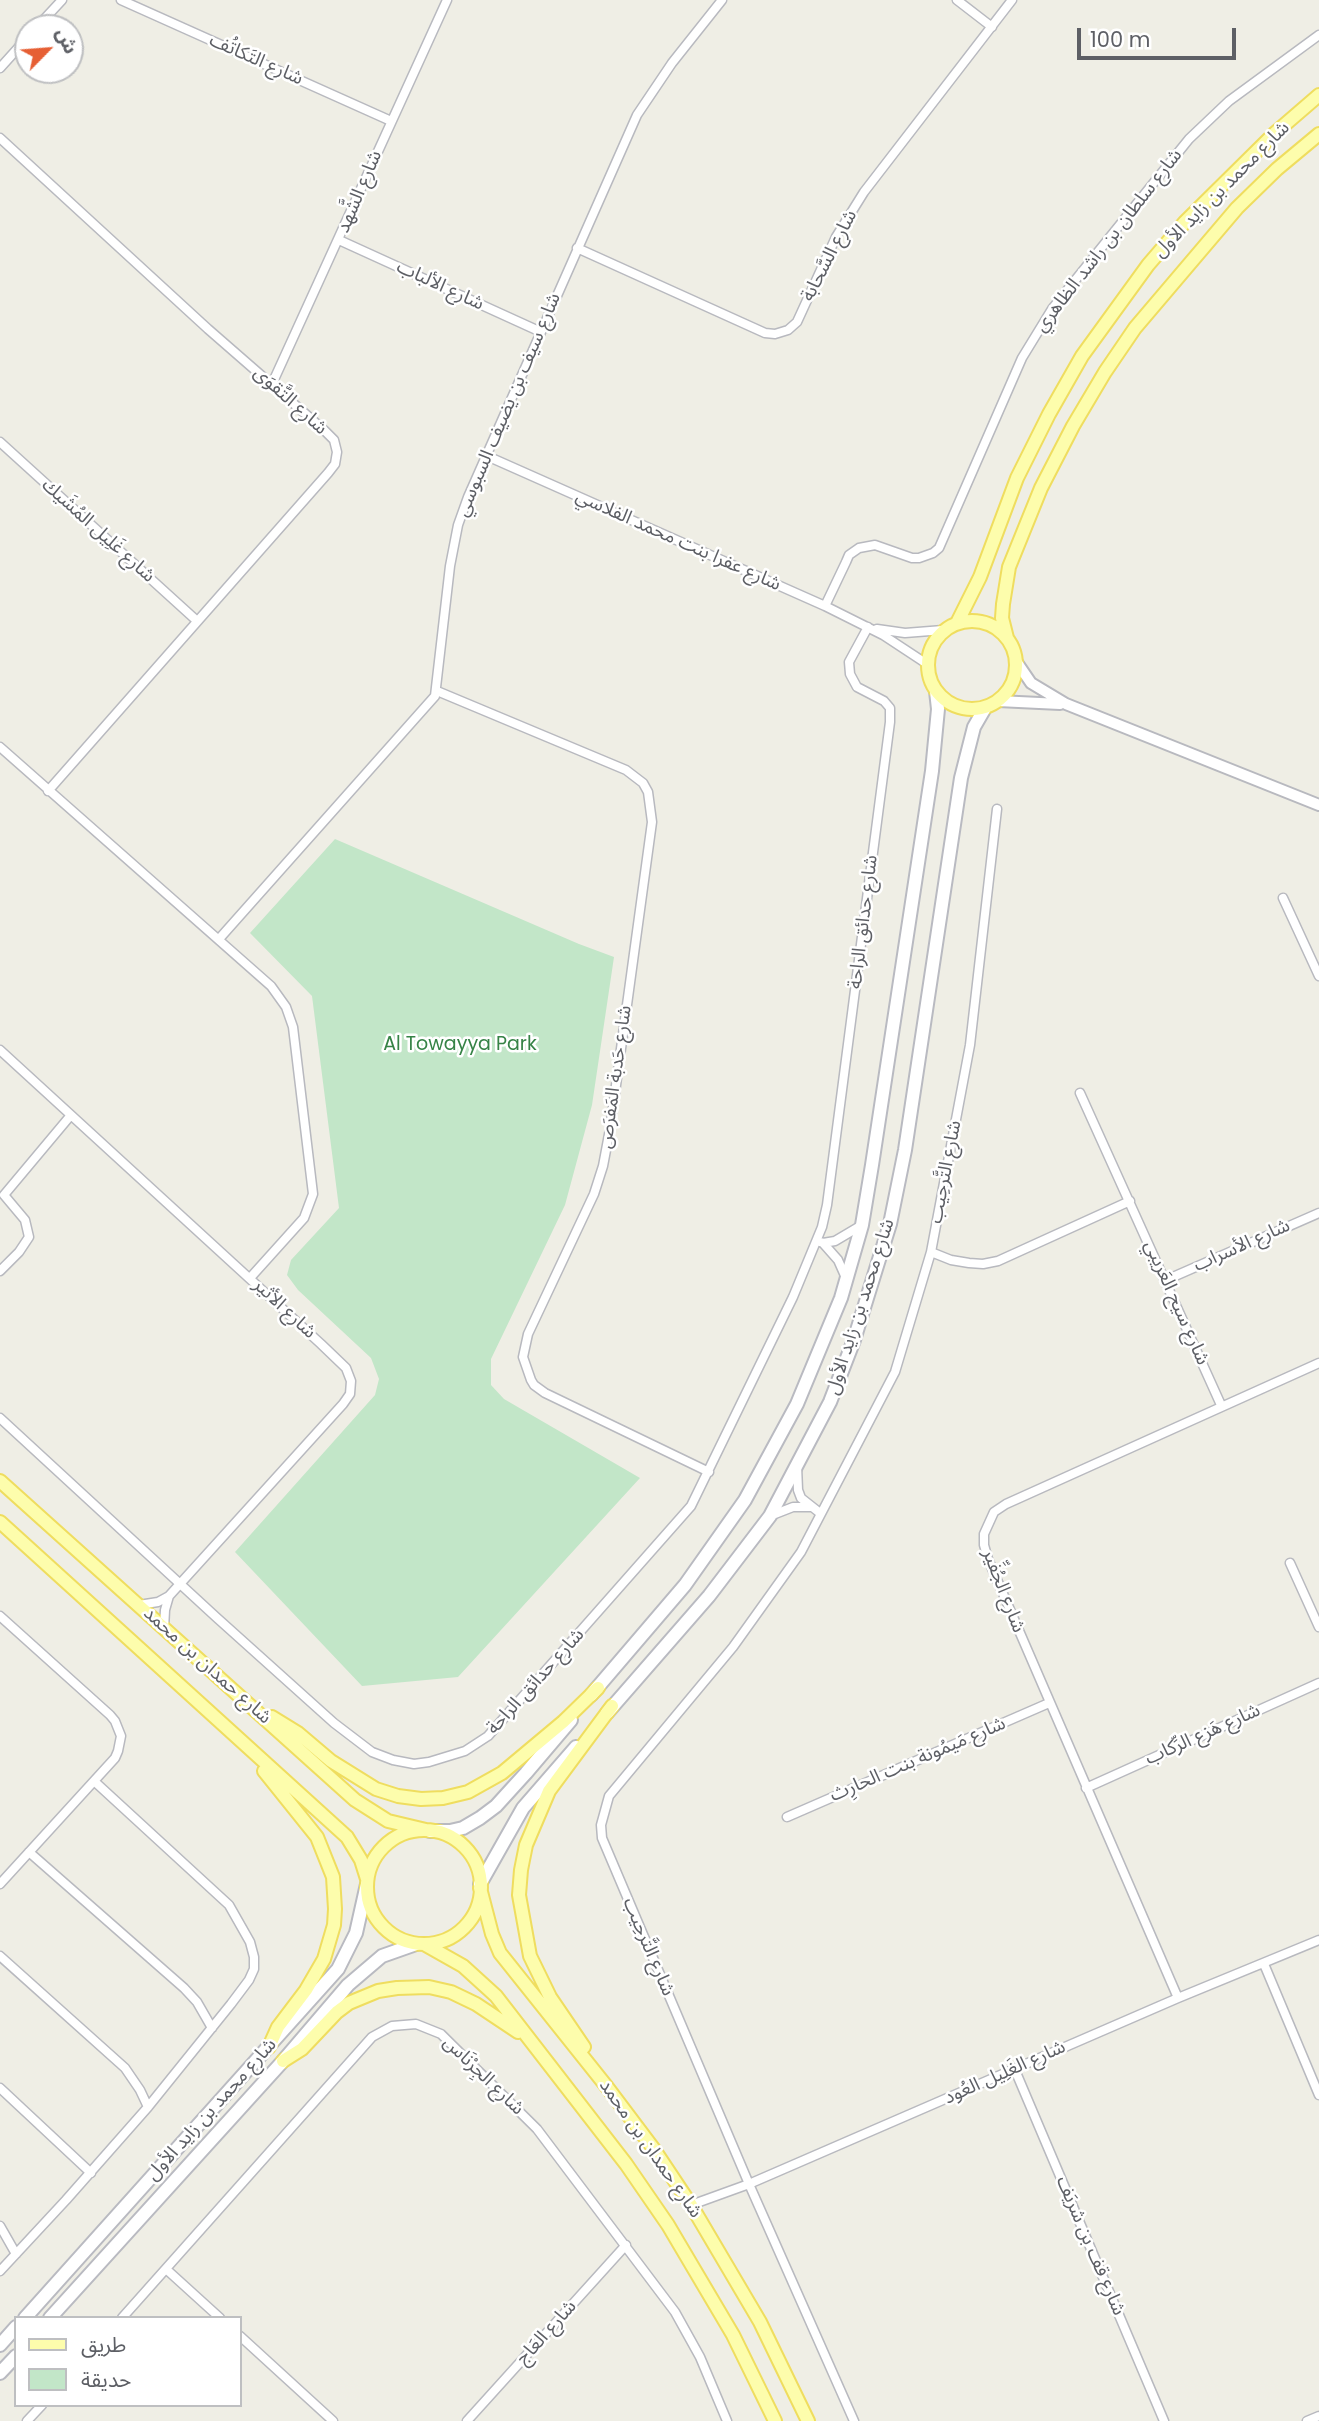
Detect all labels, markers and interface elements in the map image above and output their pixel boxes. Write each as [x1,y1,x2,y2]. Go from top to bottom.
north arrow [14,14,84,84]
scale bar [1081,14,1240,58]
text: ش [49,23,84,58]
text: 100 m [1090,25,1150,54]
street label: شارع التَكاتُف [206,29,306,91]
street label: شارع محمد بن زايد الأول [1149,117,1295,263]
street label: شارع سلطان بن راشد الظاهري [1030,145,1188,337]
street label: شارع الشَّهد [332,147,388,237]
street label: شارع السَّحابة [797,206,863,306]
street label: شارع الألباب [393,256,487,316]
street label: شارع سيف بن يضيف السبوسي [451,290,567,520]
street label: شارع التَّقوَى [248,362,332,440]
street label: شارع غَلِيل المُشَيك [37,474,159,588]
street label: شارع عفرا بنت محمد الفلاسي [572,485,784,597]
street label: شارع حدائق الراحة [844,854,884,990]
street label: شارع حَدبة المَفرَص [595,1004,637,1150]
park label: Al Towayya Park [383,1034,537,1056]
street label: شارع التَّرحِيب [925,1119,967,1225]
street label: شارع الأسراب [1190,1215,1294,1277]
street label: شارع محمد بن زايد الأول [822,1216,900,1398]
street label: شارع سيح العَريبي [1138,1237,1214,1369]
street label: شارع الأثير [248,1274,320,1344]
street label: شارع الجُفِّير [977,1546,1029,1636]
street label: شارع حمدان بن محمد [138,1603,276,1729]
street label: شارع حدائق الراحة [482,1624,590,1740]
street label: شارع هَزع الرِّكاب [1142,1699,1264,1771]
street label: شارع مَيمُونة بنت الحارِث [827,1713,1009,1807]
street label: شارع التَّرحِيب [617,1894,679,2000]
street label: شارع الجِرْنَاس [438,2032,528,2120]
street label: شارع محمد بن زايد الأول [142,2034,282,2186]
street label: شارع الغَلِيل العُود [941,2036,1069,2110]
street label: شارع حمدان بن محمد [594,2075,706,2223]
street label: شارع قف بن شريَف [1050,2173,1130,2319]
street label: شارع العَاج [512,2296,582,2370]
legend [14,2316,242,2407]
text: طريق [81,2330,126,2359]
text: حديقة [81,2365,131,2394]

